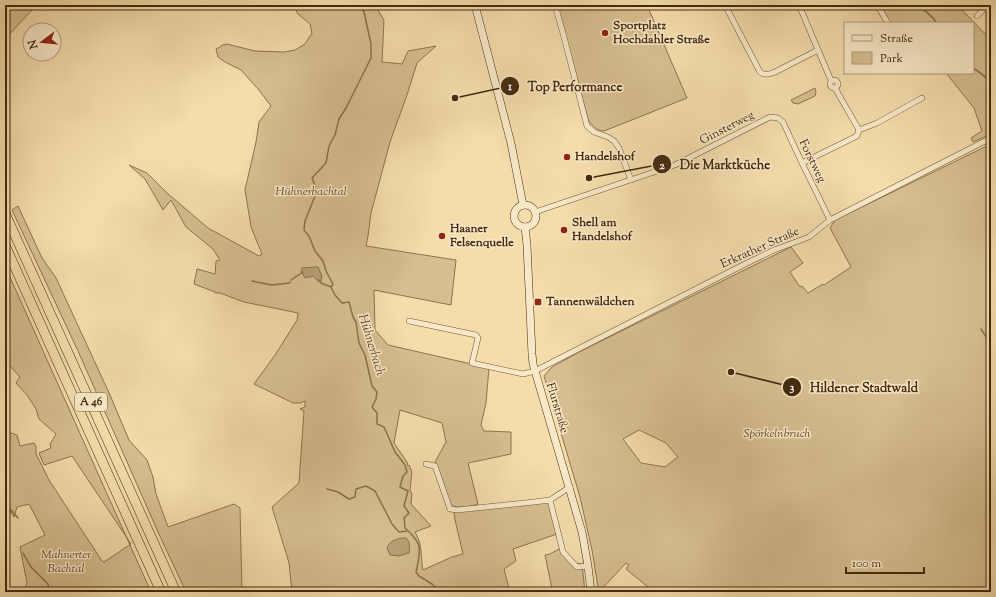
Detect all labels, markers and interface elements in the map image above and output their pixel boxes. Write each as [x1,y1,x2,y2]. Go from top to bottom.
place label: Sportplatz Hochdahler Straße [612,17,710,49]
north arrow [22,22,62,62]
legend [844,22,974,74]
marker: Sportplatz Hochdahler Straße [600,28,610,38]
text: Straße [880,30,914,48]
text: N [24,38,43,52]
text: Park [880,50,903,68]
callout: Top Performance [500,74,631,99]
text: 1 [507,78,513,96]
text: Top Performance [527,79,623,97]
street label: Ginsterweg [696,106,758,149]
street label: Forstweg [794,136,830,186]
place label: Handelshof [574,148,636,166]
marker: Handelshof [562,152,572,162]
callout: Die Marktküche [652,152,778,177]
text: 2 [659,157,665,175]
text: Die Marktküche [680,157,770,175]
park label: Hühnerbachtal [275,183,347,201]
place label: Shell am Handelshof [571,214,633,246]
place label: Haaner Felsenquelle [449,220,514,252]
street label: Erkrather Straße [718,222,803,273]
marker: Shell am Handelshof [559,225,569,235]
marker: Haaner Felsenquelle [437,231,447,241]
place label: Tannenwäldchen [545,293,636,311]
marker: Tannenwäldchen [533,297,543,307]
water label: Hühnerbach [353,312,389,379]
callout: Hildener Stadtwald [782,375,927,400]
text: 3 [790,379,795,397]
street label: Flurstraße [541,380,573,436]
text: Hildener Stadtwald [810,380,919,398]
road number: A 46 [75,393,107,411]
park label: Spörkelnbruch [744,425,811,443]
park label: Mahnerter Bachtal [41,546,92,578]
scale bar [846,549,924,575]
text: 100 m [852,555,881,573]

